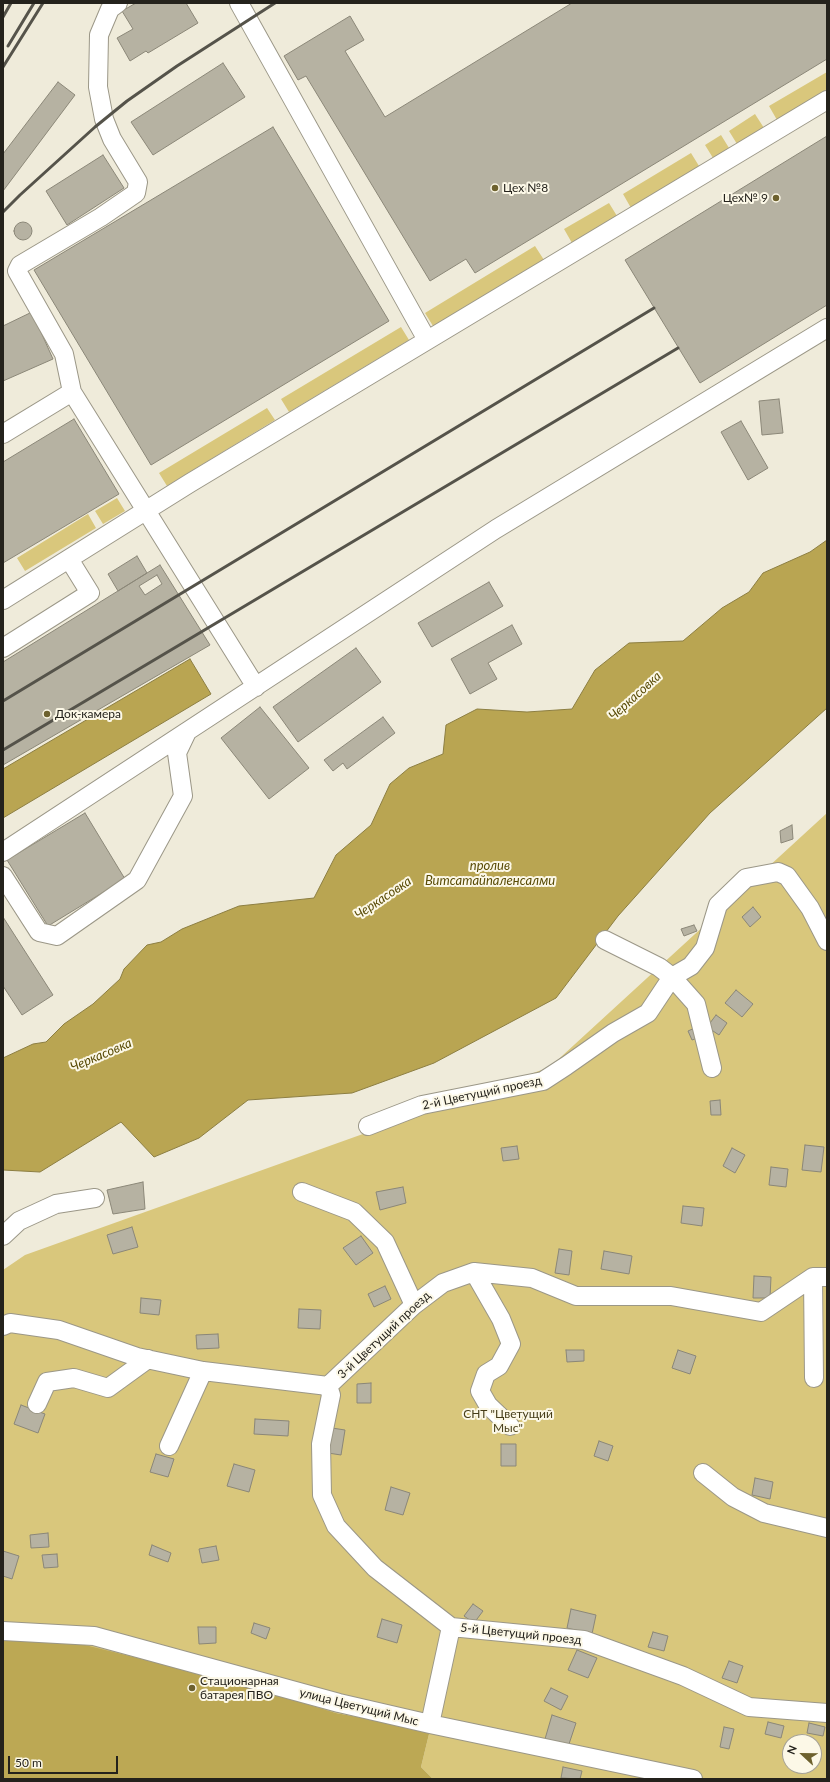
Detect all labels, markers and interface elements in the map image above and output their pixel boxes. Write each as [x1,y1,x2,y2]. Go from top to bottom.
place label: Цех №8 [503,181,548,195]
marker: Цех №8 [490,183,500,193]
place label: Цех№ 9 [723,191,768,205]
marker: Цех№ 9 [771,193,781,203]
water label: Черкасовка [606,668,664,724]
place label: Док-камера [55,707,121,721]
marker: Док-камера [42,709,52,719]
water label: пролив Витсатайпаленсалми [425,858,555,889]
water label: Черкасовка [352,873,414,923]
water label: Черкасовка [68,1035,134,1075]
street label: 2-й Цветущий проезд [421,1073,543,1113]
street label: 3-й Цветущий проезд [335,1288,433,1382]
park label: СНТ "Цветущий Мыс" [463,1407,553,1435]
street label: 5-й Цветущий проезд [460,1620,582,1648]
place label: Стационарная батарея ПВО [200,1674,279,1702]
marker: Стационарная батарея ПВО [187,1683,197,1693]
street label: улица Цветущий Мыс [298,1685,420,1729]
north arrow [782,1734,822,1774]
text: N [784,1743,799,1756]
scale bar [10,1748,120,1774]
text: 50 m [15,1755,42,1770]

